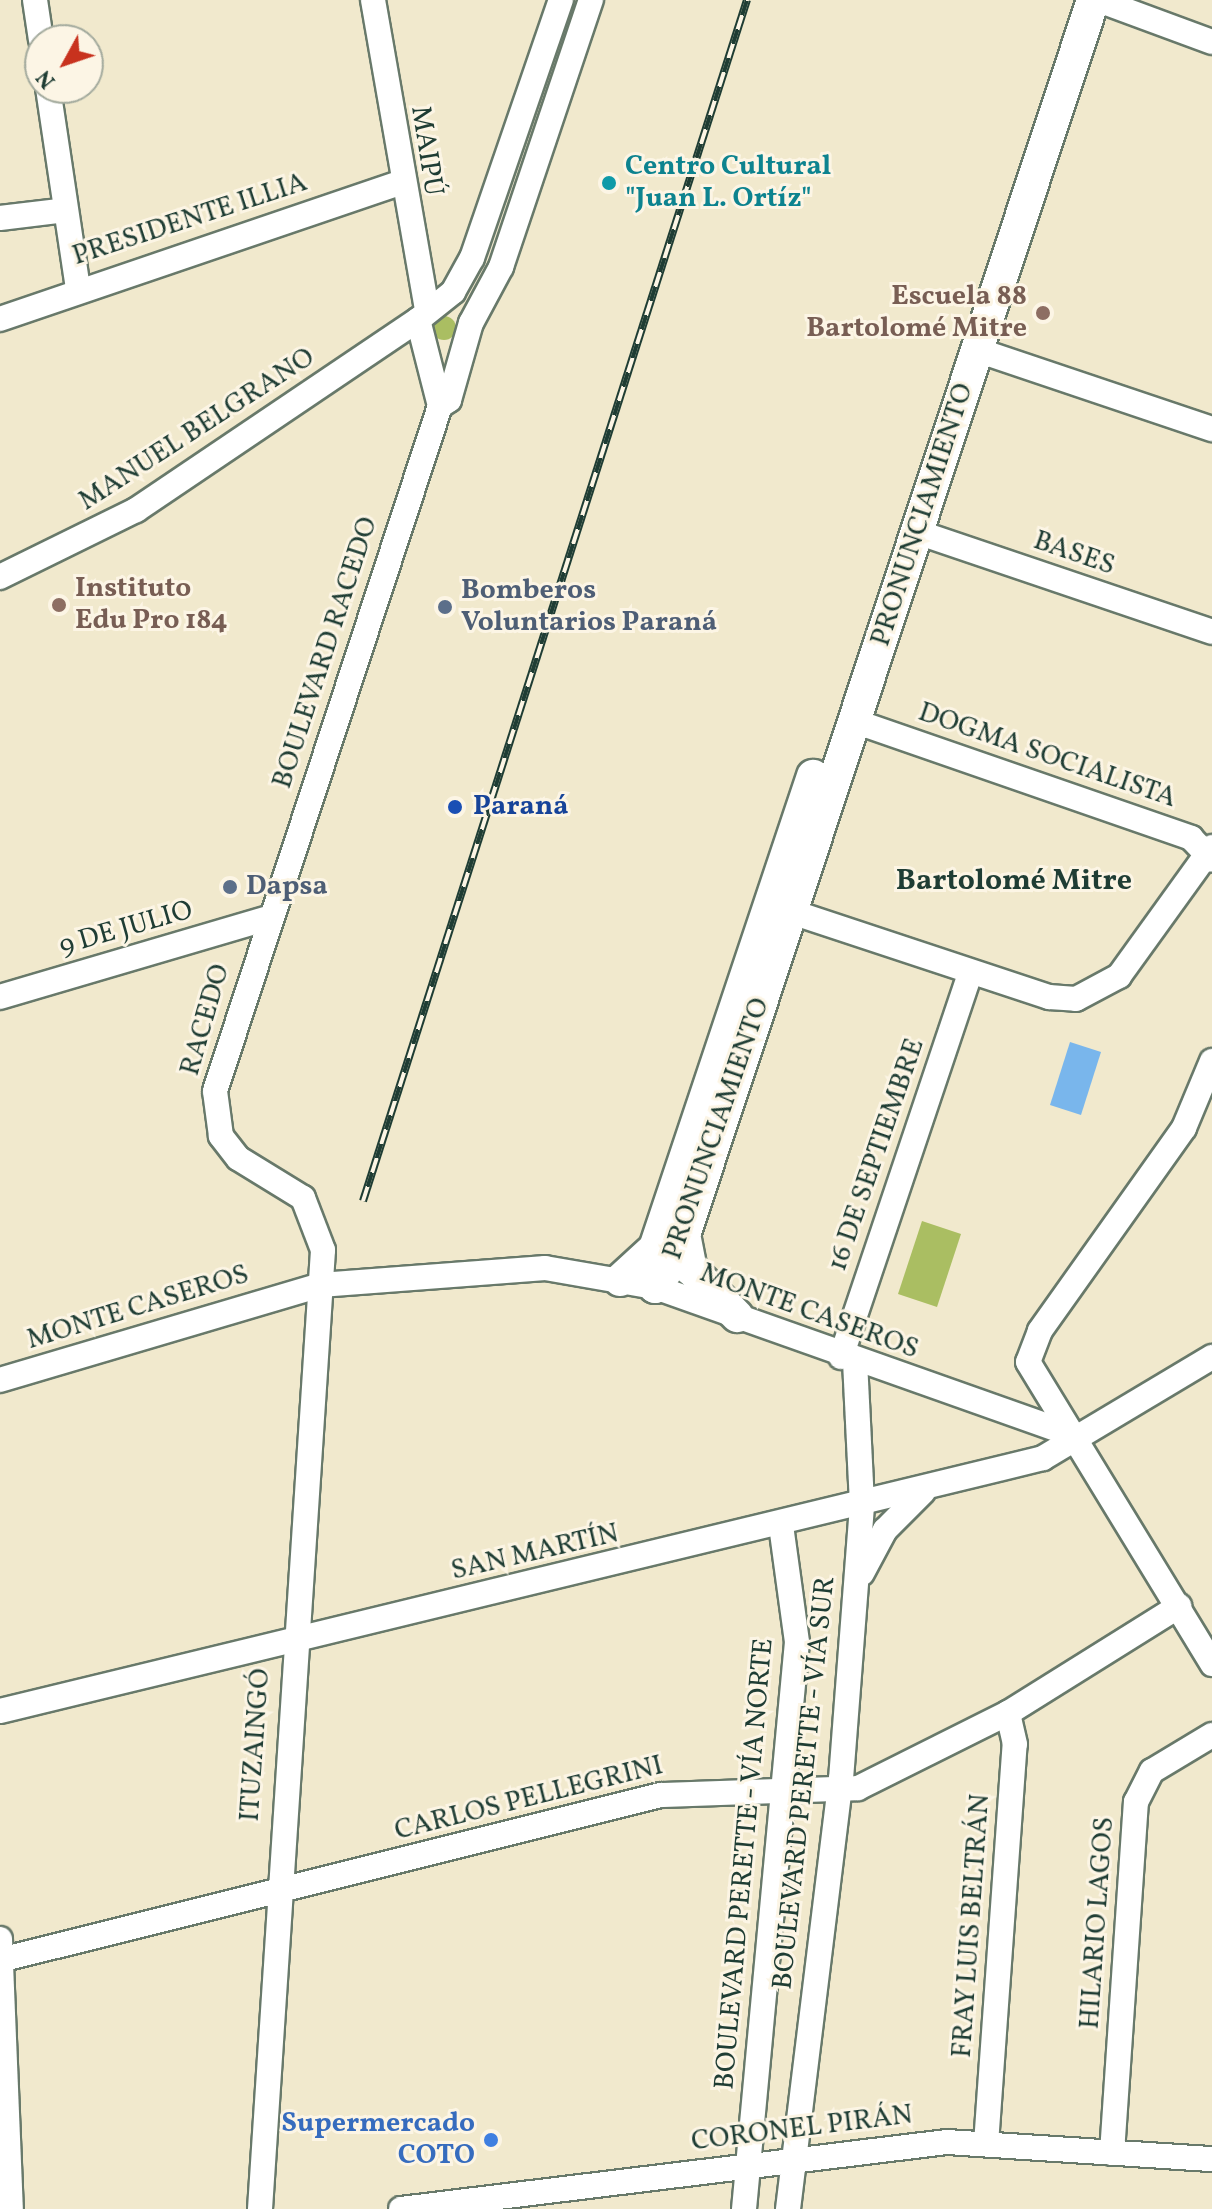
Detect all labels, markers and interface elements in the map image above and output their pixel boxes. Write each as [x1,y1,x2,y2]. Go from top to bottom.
north arrow [24,24,104,104]
text: N [30,62,64,95]
street label: MAIPÚ [402,104,450,198]
place label: Centro Cultural "Juan L. Ortíz" [625,150,831,216]
street label: PRESIDENTE ILLIA [68,166,312,274]
marker: Centro Cultural "Juan L. Ortíz" [600,174,618,192]
place label: Escuela 88 Bartolomé Mitre [806,280,1027,346]
marker: Escuela 88 Bartolomé Mitre [1034,304,1052,322]
street label: MANUEL BELGRANO [73,341,321,519]
street label: PRONUNCIAMIENTO [865,379,981,651]
street label: BOULEVARD RACEDO [266,513,386,793]
street label: BASES [1029,524,1119,584]
place label: Instituto Edu Pro 184 [75,572,228,638]
place label: Bomberos Voluntarios Paraná [461,574,717,640]
marker: Instituto Edu Pro 184 [50,596,68,614]
marker: Bomberos Voluntarios Paraná [436,598,454,616]
street label: DOGMA SOCIALISTA [914,696,1180,816]
place label: Paraná [473,790,569,824]
marker: Paraná [444,796,466,818]
district label: Bartolomé Mitre [896,863,1132,899]
place label: Dapsa [246,870,328,904]
marker: Dapsa [221,878,239,896]
street label: 9 DE JULIO [55,894,197,964]
street label: RACEDO [174,960,238,1080]
street label: PRONUNCIAMIENTO [656,994,778,1264]
street label: 16 DE SEPTIEMBRE [821,1034,933,1276]
street label: MONTE CASEROS [695,1257,923,1367]
street label: MONTE CASEROS [23,1258,253,1358]
street label: SAN MARTÍN [448,1517,622,1589]
street label: BOULEVARD PERETTE - VÍA SUR [766,1574,844,1992]
street label: BOULEVARD PERETTE - VÍA NORTE [708,1636,782,2092]
street label: ITUZAINGÓ [234,1667,278,1823]
street label: CARLOS PELLEGRINI [391,1749,667,1849]
street label: FRAY LUIS BELTRÁN [946,1793,998,2059]
street label: HILARIO LAGOS [1074,1816,1122,2030]
street label: CORONEL PIRÁN [690,2099,914,2159]
place label: Supermercado COTO [281,2107,475,2173]
marker: Supermercado COTO [482,2131,500,2149]

